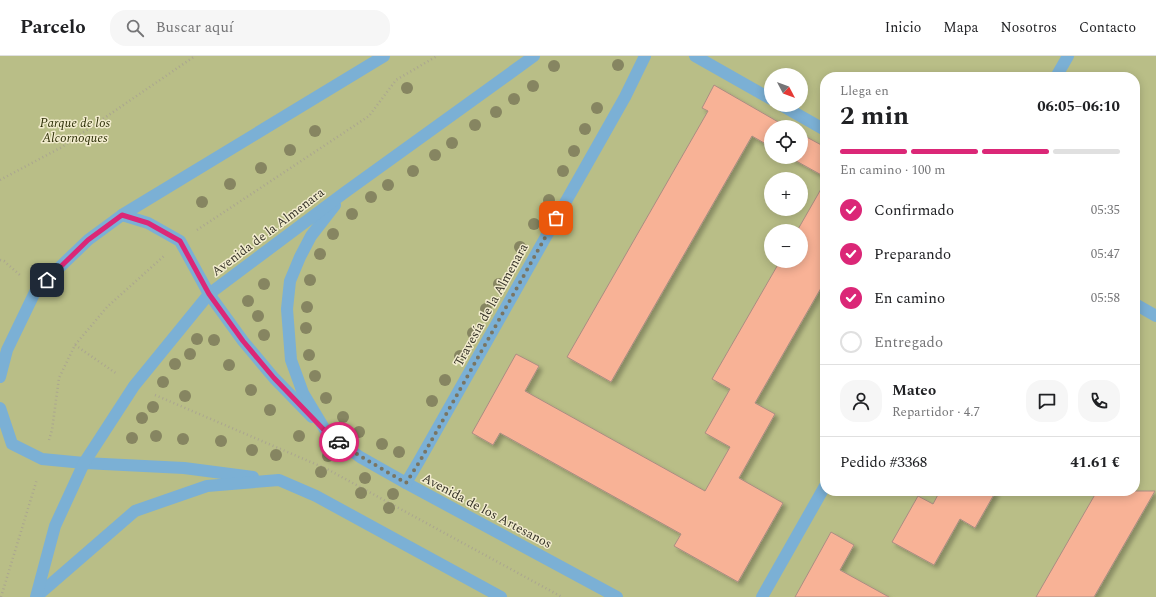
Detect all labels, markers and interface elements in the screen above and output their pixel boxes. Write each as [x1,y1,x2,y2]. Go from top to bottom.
search box [110,10,390,46]
text: Parcelo [20,13,86,42]
text: Buscar aquí [156,16,234,39]
icon: search [124,17,146,39]
text: Inicio [885,17,921,38]
text: Mapa [943,17,978,38]
text: Nosotros [1000,17,1057,38]
text: Contacto [1079,17,1136,38]
north arrow [764,68,808,112]
map controls [764,68,808,268]
text: Llega en [840,81,889,101]
text: 06:05–06:10 [1037,95,1120,118]
text: 2 min [840,96,909,136]
park label: Parque de los Alcornoques [40,113,111,148]
button: locate [764,120,808,164]
text: En camino · 100 m [840,160,945,180]
button: + [764,172,808,216]
street label: Avenida de la Almenara [207,182,329,281]
icon: check [840,199,862,221]
text: Confirmado [874,199,954,222]
text: 05:35 [1091,200,1120,220]
pin [539,201,573,235]
icon: bag [545,207,567,229]
button: − [764,224,808,268]
street label: Travesía de la Almenara [449,239,534,370]
icon: check [840,243,862,265]
text: Preparando [874,243,951,266]
text: 05:47 [1091,244,1120,264]
pin [30,263,64,297]
icon: home [36,269,58,291]
icon: check [840,287,862,309]
text: En camino [874,287,945,310]
text: 05:58 [1091,288,1120,308]
text: Entregado [874,331,943,354]
text: Mateo [892,379,936,402]
button: person [840,380,882,422]
button: chat [1026,380,1068,422]
button: phone [1078,380,1120,422]
text: Repartidor · 4.7 [892,402,980,422]
courier [319,422,359,462]
icon: car [328,431,350,453]
text: Pedido #3368 [840,451,927,474]
text: 41.61 € [1070,451,1120,474]
street label: Avenida de los Artesanos [418,468,556,554]

